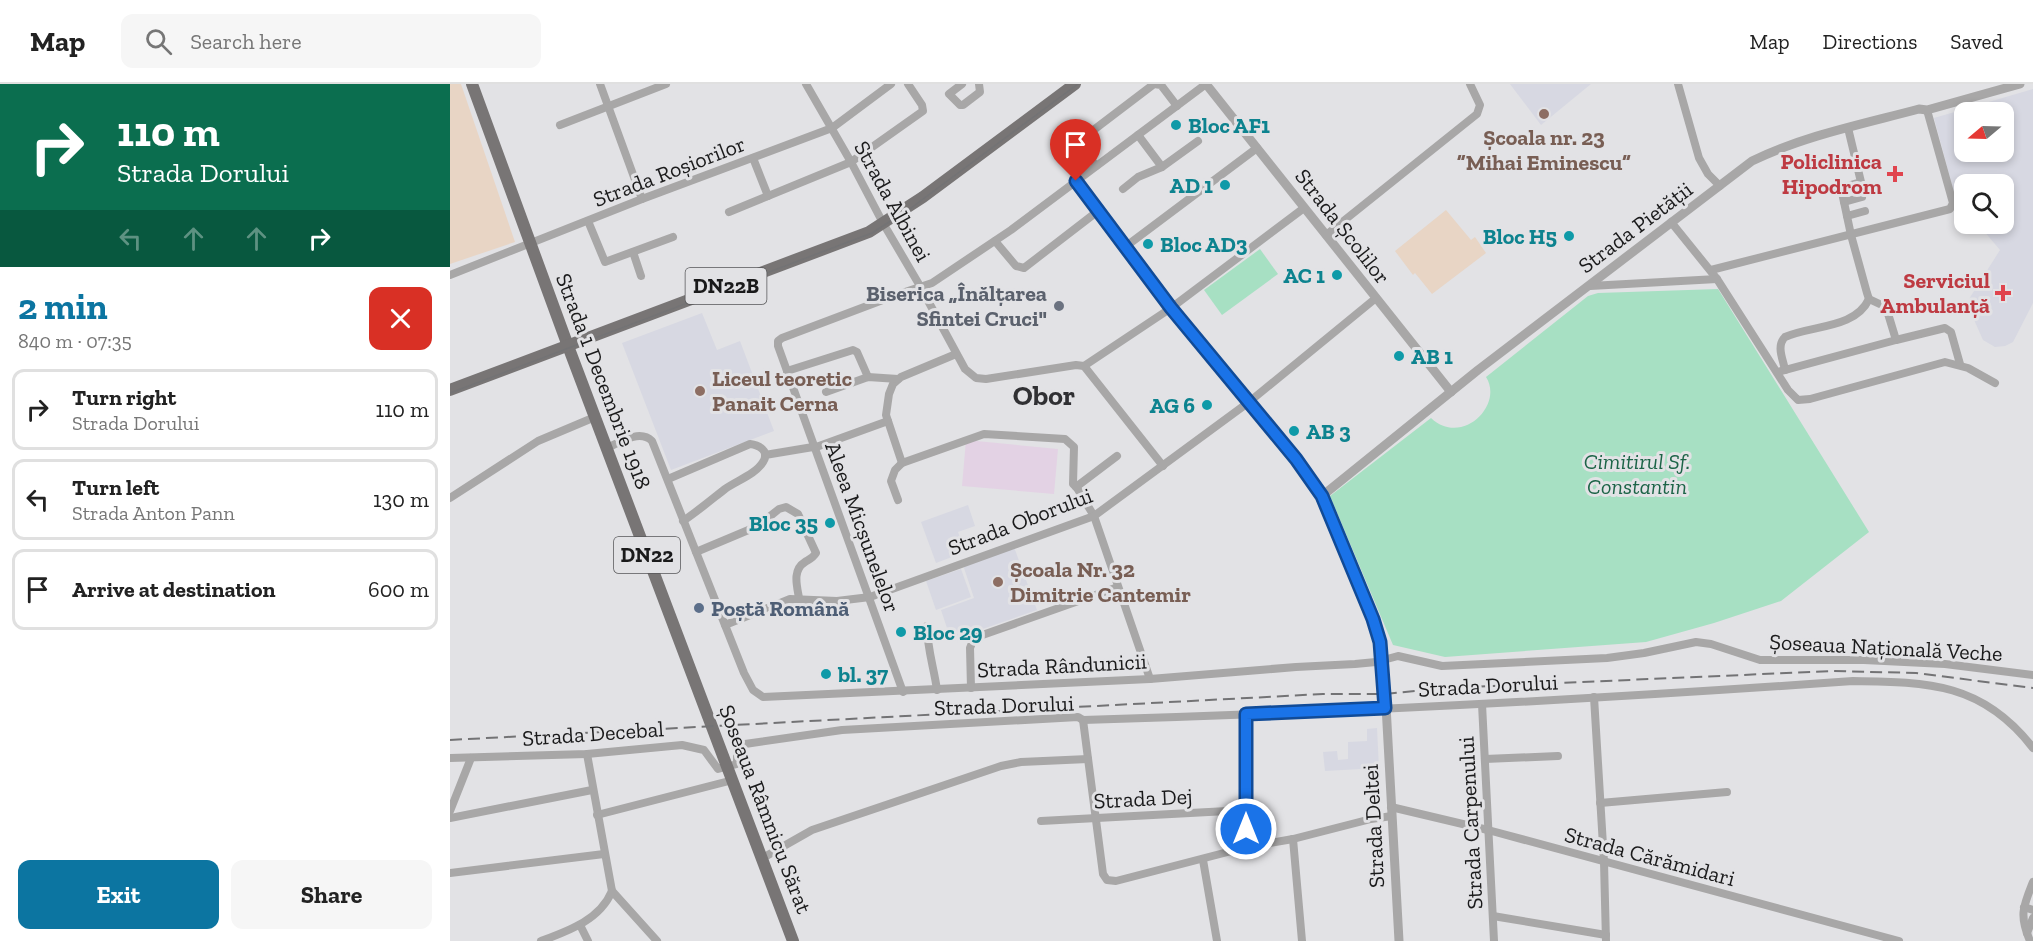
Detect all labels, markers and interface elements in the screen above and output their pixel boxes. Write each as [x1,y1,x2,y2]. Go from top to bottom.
search box [121,14,541,68]
text: Map [30,25,85,58]
icon: search [142,25,175,58]
text: Search here [190,28,302,55]
text: Map [1750,29,1790,54]
text: Directions [1823,29,1917,54]
text: Saved [1950,29,2003,54]
north arrow [1954,102,2014,162]
map controls [1954,102,2014,234]
text: 110 m [117,106,220,157]
marker: Școala nr. 23 ”Mihai Eminescu” [1537,107,1551,121]
icon: right [18,108,96,186]
place label: Bloc AF1 [1188,112,1270,139]
marker: Bloc AF1 [1169,118,1183,132]
pin [1050,119,1101,181]
place label: Școala nr. 23 ”Mihai Eminescu” [1457,124,1631,176]
icon: arrive [1059,128,1092,161]
street label: Strada Roșiorilor [589,130,749,213]
street label: Strada Albinei [848,136,937,266]
place label: Policlinica Hipodrom [1781,148,1883,200]
text: Strada Dorului [117,157,289,189]
street label: Strada Școlilor [1289,163,1396,289]
marker: Policlinica Hipodrom [1886,165,1904,183]
place label: AD 1 [1170,172,1213,199]
button: search [1954,174,2014,234]
street label: Strada Pietății [1573,176,1698,279]
marker: AD 1 [1218,178,1232,192]
icon: left [114,222,147,255]
icon: ahead [177,222,210,255]
icon: ahead [240,222,273,255]
icon: right [303,222,336,255]
place label: Bloc H5 [1483,223,1557,250]
marker: Bloc H5 [1562,229,1576,243]
place label: Bloc AD3 [1160,231,1248,258]
marker: Bloc AD3 [1141,237,1155,251]
place label: AC 1 [1283,262,1325,289]
place label: Serviciul Ambulanță [1880,267,1990,319]
road number: DN22B [686,268,766,304]
marker: AC 1 [1330,268,1344,282]
street label: Strada 1 Decembrie 1918 [550,269,657,493]
place label: Biserica „Înălțarea Sfintei Cruci" [866,280,1047,332]
marker: Serviciul Ambulanță [1994,284,2012,302]
text: 2 min [18,285,108,328]
button: close [369,287,432,350]
marker: Biserica „Înălțarea Sfintei Cruci" [1052,299,1066,313]
text: 840 m · 07:35 [18,329,132,353]
place label: AB 1 [1411,343,1453,370]
marker: AB 1 [1392,349,1406,363]
place label: Liceul teoretic Panait Cerna [712,365,853,417]
district label: Obor [1013,379,1075,412]
text: Turn right [72,384,176,411]
marker: Liceul teoretic Panait Cerna [693,384,707,398]
place label: AG 6 [1150,392,1195,419]
icon: right [21,393,54,426]
text: 110 m [375,396,429,423]
marker: AG 6 [1200,398,1214,412]
text: Strada Dorului [72,411,199,435]
place label: AB 3 [1306,418,1351,445]
marker: AB 3 [1287,424,1301,438]
street label: Aleea Micșunelelor [819,438,906,616]
park label: Cimitirul Sf. Constantin [1584,448,1690,500]
text: Turn left [72,474,159,501]
street label: Strada Oborului [944,482,1096,561]
icon: left [21,483,54,516]
text: 130 m [373,486,429,513]
text: Strada Anton Pann [72,501,235,525]
place label: Bloc 35 [749,510,818,537]
marker: Bloc 35 [823,516,837,530]
road number: DN22 [614,537,680,573]
place label: Școala Nr. 32 Dimitrie Cantemir [1010,556,1191,608]
icon: arrive [21,573,54,606]
marker: Școala Nr. 32 Dimitrie Cantemir [991,575,1005,589]
text: Arrive at destination [72,576,275,603]
text: 600 m [368,576,429,603]
place label: Poștă Română [711,595,849,622]
marker: Poștă Română [692,601,706,615]
place label: Bloc 29 [913,619,983,646]
marker: Bloc 29 [894,625,908,639]
street label: Șoseaua Națională Veche [1769,628,2003,667]
street label: Strada Rândunicii [976,648,1148,683]
place label: bl. 37 [837,661,888,688]
marker: bl. 37 [819,667,833,681]
street label: Strada Dorului [1417,668,1559,703]
street label: Strada Dorului [933,690,1075,721]
street label: Șoseaua Râmnicu Sărat [713,701,818,918]
street label: Strada Decebal [521,715,665,752]
street label: Strada Carpenului [1452,736,1489,910]
street label: Strada Deltei [1357,763,1390,889]
street label: Strada Dej [1093,782,1193,815]
position arrow [1214,797,1278,861]
street label: Strada Cărămidari [1562,821,1738,892]
button: Exit [18,860,219,929]
button: Share [231,860,432,929]

